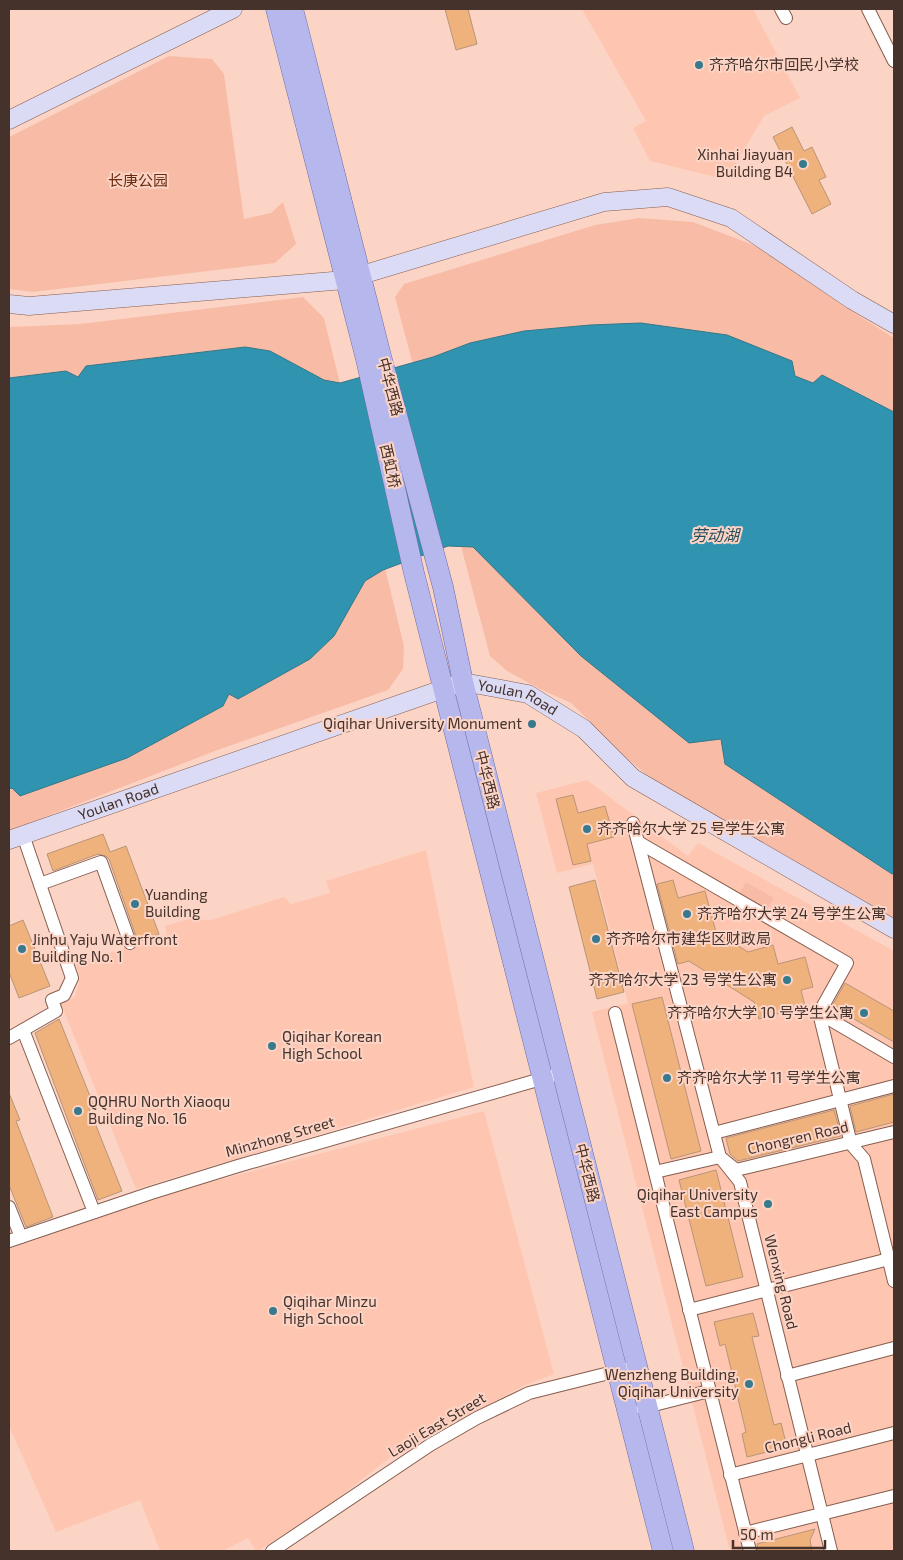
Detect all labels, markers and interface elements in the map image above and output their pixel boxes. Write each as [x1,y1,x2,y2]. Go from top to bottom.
place label: 齐齐哈尔市回民小学校 [709,55,859,73]
marker: 齐齐哈尔市回民小学校 [693,59,705,71]
place label: Xinhai Jiayuan Building B4 [697,145,793,180]
marker: Xinhai Jiayuan Building B4 [797,158,809,170]
park label: 长庚公园 [108,171,168,189]
street label: 中华西路 [375,355,407,418]
street label: 西虹桥 [377,442,405,490]
water label: 劳动湖 [691,525,742,544]
street label: Youlan Road [477,675,561,718]
place label: Qiqihar University Monument [323,714,522,733]
marker: Qiqihar University Monument [526,718,538,730]
street label: 中华西路 [472,748,504,811]
street label: Youlan Road [76,779,161,823]
place label: 齐齐哈尔大学 25 号学生公寓 [597,819,785,837]
marker: 齐齐哈尔大学 25 号学生公寓 [581,823,593,835]
place label: Yuanding Building [145,885,208,920]
marker: Yuanding Building [129,898,141,910]
place label: 齐齐哈尔大学 24 号学生公寓 [697,904,886,922]
marker: 齐齐哈尔大学 24 号学生公寓 [681,908,693,920]
place label: 齐齐哈尔市建华区财政局 [606,929,771,947]
place label: Jinhu Yaju Waterfront Building No. 1 [32,930,178,965]
marker: 齐齐哈尔市建华区财政局 [590,933,602,945]
marker: Jinhu Yaju Waterfront Building No. 1 [16,943,28,955]
place label: 齐齐哈尔大学 23 号学生公寓 [589,970,777,988]
marker: 齐齐哈尔大学 23 号学生公寓 [781,974,793,986]
place label: 齐齐哈尔大学 10 号学生公寓 [667,1003,854,1021]
marker: 齐齐哈尔大学 10 号学生公寓 [858,1007,870,1019]
place label: Qiqihar Korean High School [282,1027,382,1062]
marker: Qiqihar Korean High School [266,1040,278,1052]
place label: 齐齐哈尔大学 11 号学生公寓 [677,1068,861,1086]
marker: 齐齐哈尔大学 11 号学生公寓 [661,1072,673,1084]
place label: QQHRU North Xiaoqu Building No. 16 [88,1092,230,1127]
marker: QQHRU North Xiaoqu Building No. 16 [72,1105,84,1117]
street label: Minzhong Street [223,1112,337,1160]
street label: Chongren Road [745,1117,850,1157]
street label: 中华西路 [572,1141,604,1204]
place label: Qiqihar University East Campus [637,1185,758,1220]
marker: Qiqihar University East Campus [762,1198,774,1210]
street label: Wenxing Road [761,1232,802,1331]
place label: Qiqihar Minzu High School [283,1292,377,1327]
marker: Qiqihar Minzu High School [267,1305,279,1317]
place label: Wenzheng Building, Qiqihar University [605,1365,739,1401]
marker: Wenzheng Building, Qiqihar University [743,1378,755,1390]
street label: Laoji East Street [385,1388,489,1461]
street label: Chongli Road [762,1418,853,1457]
scale bar [733,1518,826,1550]
text: 50 m [740,1525,774,1543]

